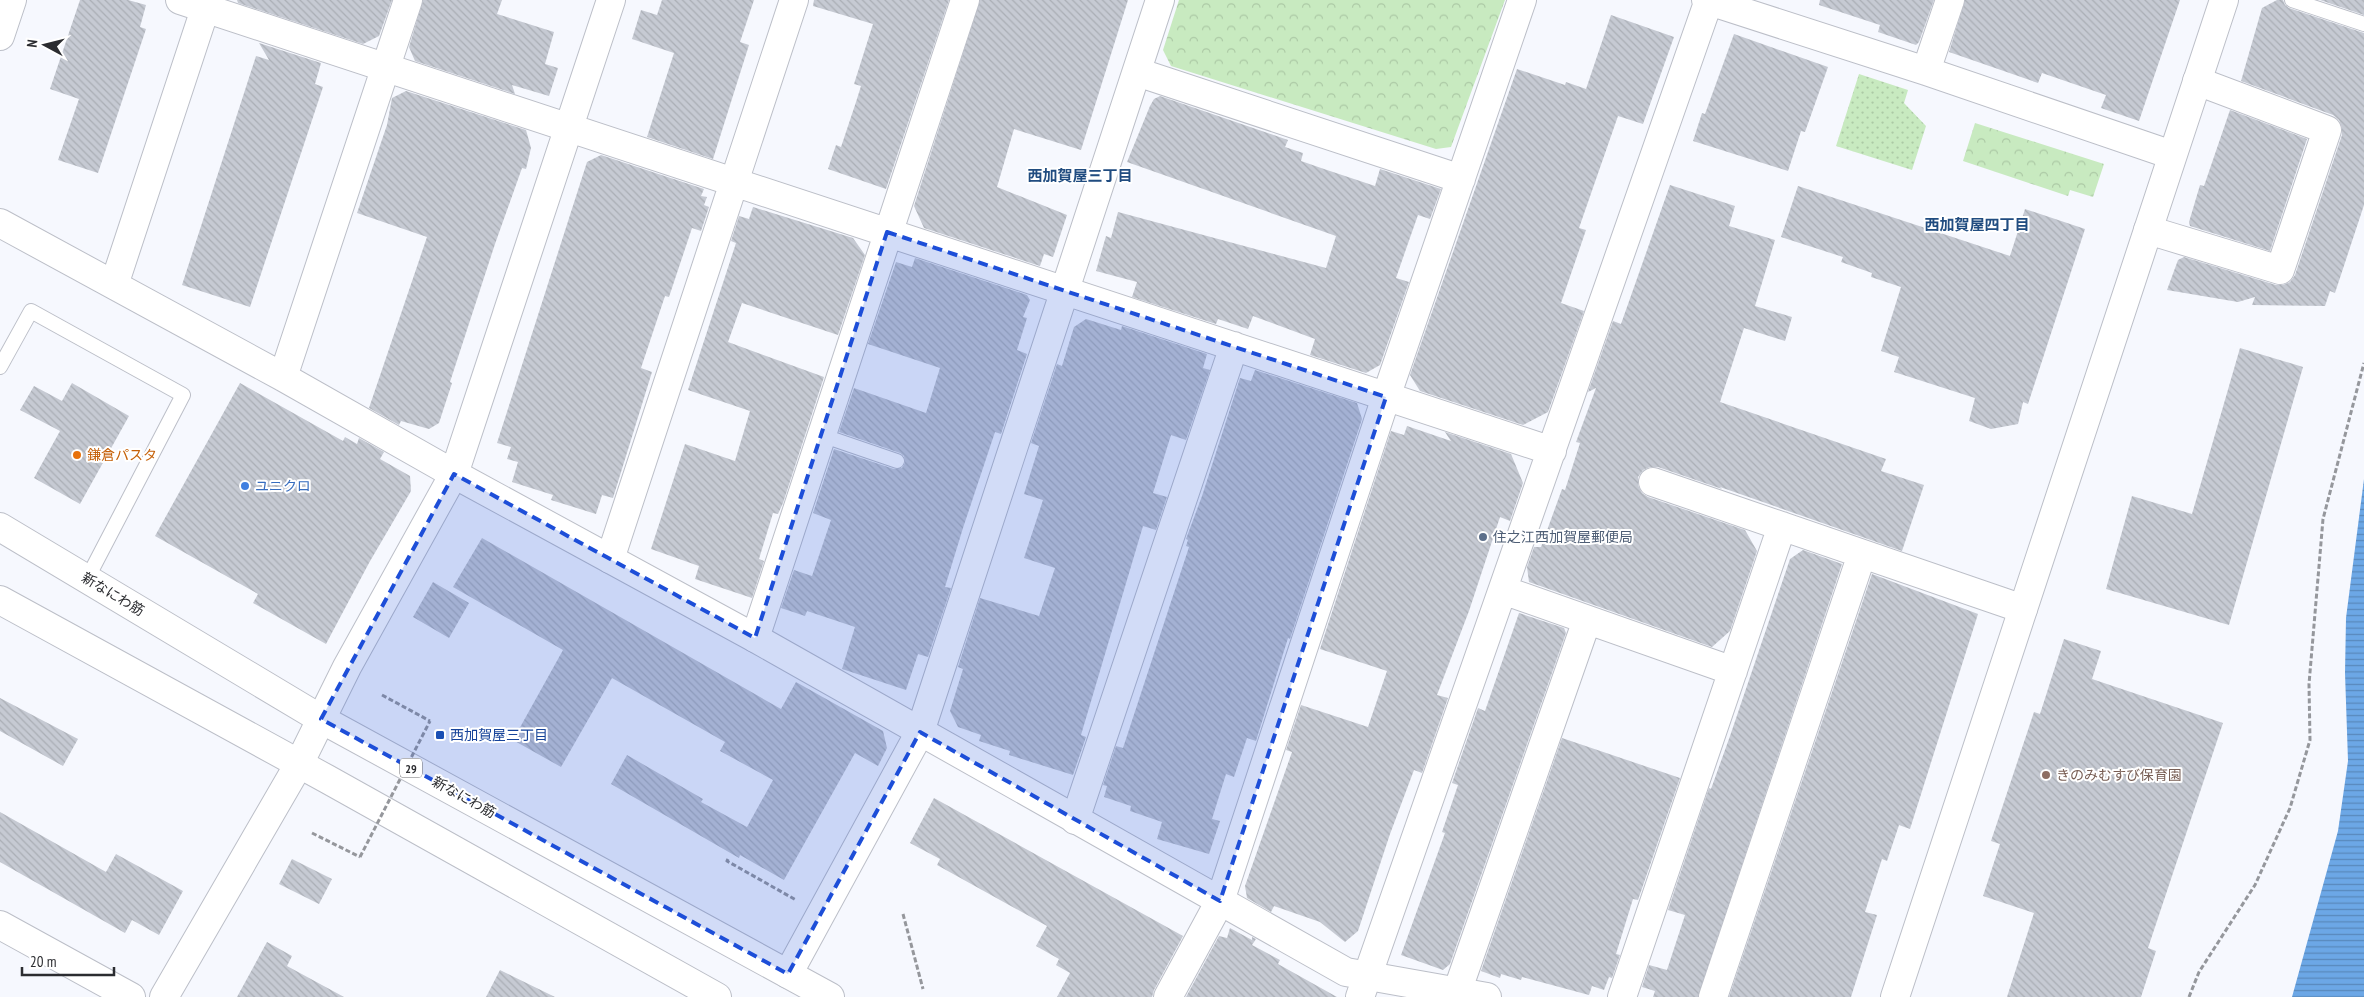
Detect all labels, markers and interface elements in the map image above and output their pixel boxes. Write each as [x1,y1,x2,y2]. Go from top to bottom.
north arrow [20,20,70,70]
text: N [23,39,41,48]
district label: 西加賀屋三丁目 [1027,166,1133,185]
district label: 西加賀屋四丁目 [1924,215,2030,234]
place label: 鎌倉パスタ [87,446,157,464]
marker: 鎌倉パスタ [71,449,83,461]
place label: ユニクロ [255,477,311,495]
marker: ユニクロ [239,480,251,492]
place label: 住之江西加賀屋郵便局 [1493,528,1633,546]
marker: 住之江西加賀屋郵便局 [1477,531,1489,543]
street label: 新なにわ筋 [78,568,148,620]
place label: 西加賀屋三丁目 [450,726,548,744]
marker: 西加賀屋三丁目 [434,729,446,741]
road number: 29 [400,758,422,778]
place label: きのみむすび保育園 [2056,766,2182,784]
marker: きのみむすび保育園 [2040,769,2052,781]
street label: 新なにわ筋 [429,772,499,822]
scale bar [22,944,115,976]
text: 20 m [30,952,56,971]

